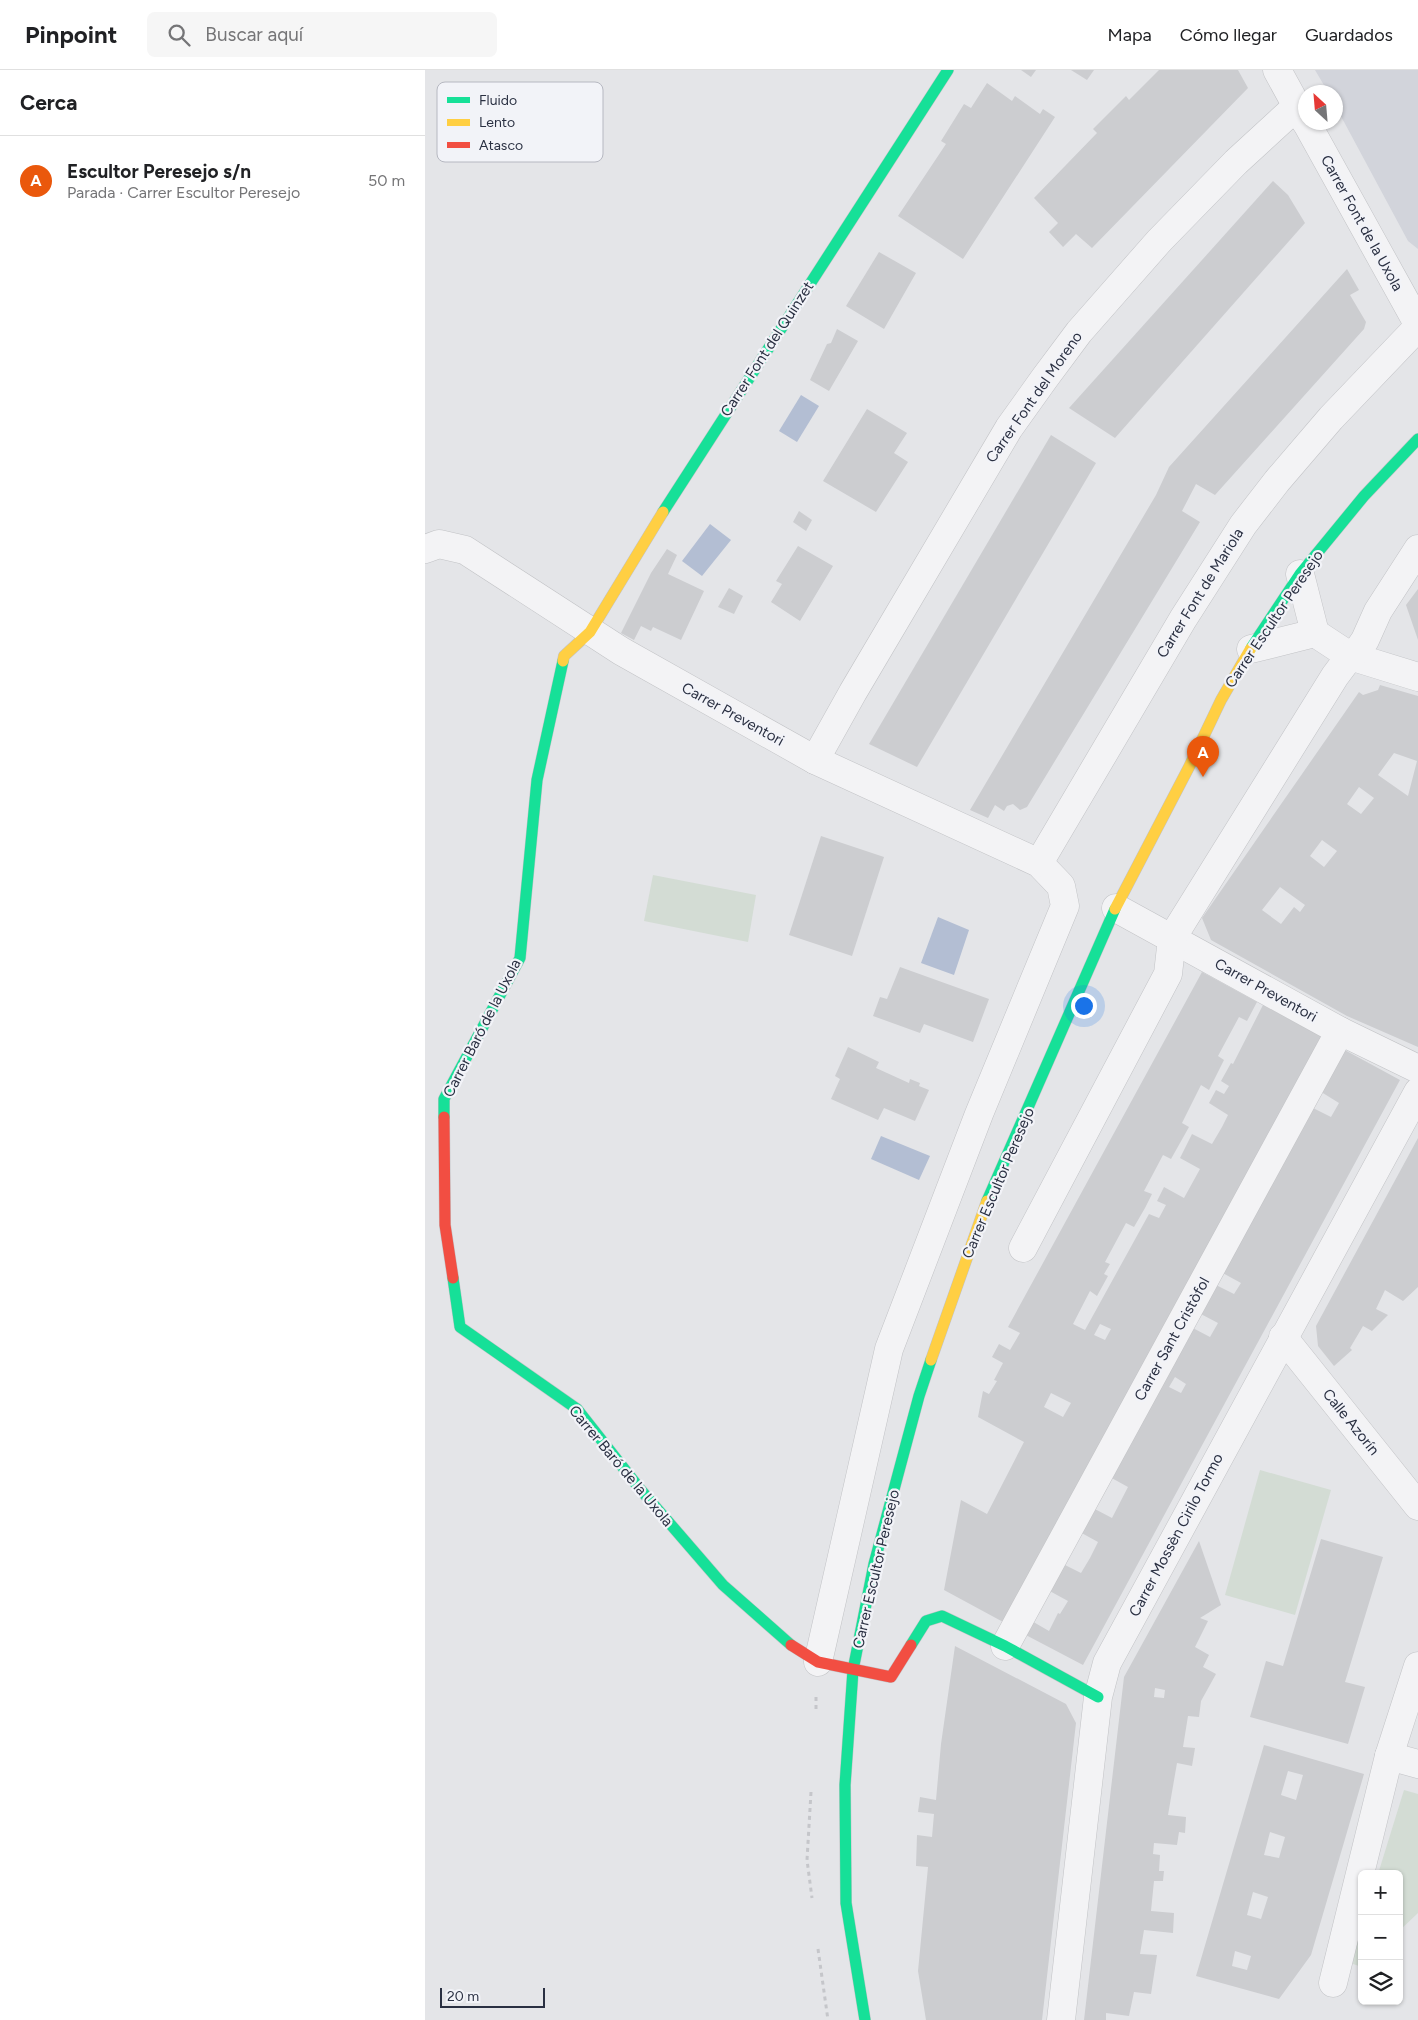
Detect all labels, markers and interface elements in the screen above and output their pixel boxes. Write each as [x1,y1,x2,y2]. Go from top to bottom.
search box [147,12,497,57]
text: Pinpoint [25,20,117,49]
icon: search [165,21,193,49]
text: Buscar aquí [205,23,303,46]
text: Mapa [1107,24,1152,46]
text: Cómo llegar [1180,24,1277,46]
text: Guardados [1305,24,1393,46]
legend [437,82,603,162]
north arrow [1298,85,1343,130]
text: Cerca [20,90,77,115]
text: Fluido [479,92,517,109]
text: Lento [479,114,515,131]
text: Atasco [479,137,523,154]
street label: Carrer Font de la Uxola [1317,152,1407,294]
text: Escultor Peresejo s/n [67,160,251,183]
text: A [30,171,42,190]
text: 50 m [368,171,405,190]
text: Parada · Carrer Escultor Peresejo [67,183,300,202]
street label: Carrer Font del Quinzet [717,278,818,420]
street label: Carrer Font del Moreno [982,328,1086,466]
street label: Carrer Font de Mariola [1153,525,1247,661]
street label: Carrer Escultor Peresejo [1221,546,1327,691]
street label: Carrer Preventori [679,678,787,750]
pin: A [1187,736,1219,777]
street label: Carrer Preventori [1212,954,1320,1026]
street label: Carrer Baró de la Uxola [439,956,525,1100]
your location [1071,993,1097,1019]
street label: Carrer Escultor Peresejo [958,1105,1038,1261]
street label: Carrer Sant Cristòfol [1131,1274,1213,1404]
street label: Calle Azorín [1319,1385,1383,1459]
street label: Carrer Baró de la Uxola [565,1402,677,1530]
street label: Carrer Mossèn Cirilo Tormo [1125,1450,1227,1620]
street label: Carrer Escultor Peresejo [849,1488,903,1650]
map controls [1358,1870,1403,2005]
button: + [1358,1870,1403,1915]
button: − [1358,1915,1403,1960]
button: layers [1358,1960,1403,2005]
scale bar [440,1985,545,2008]
text: 20 m [447,1988,479,2005]

